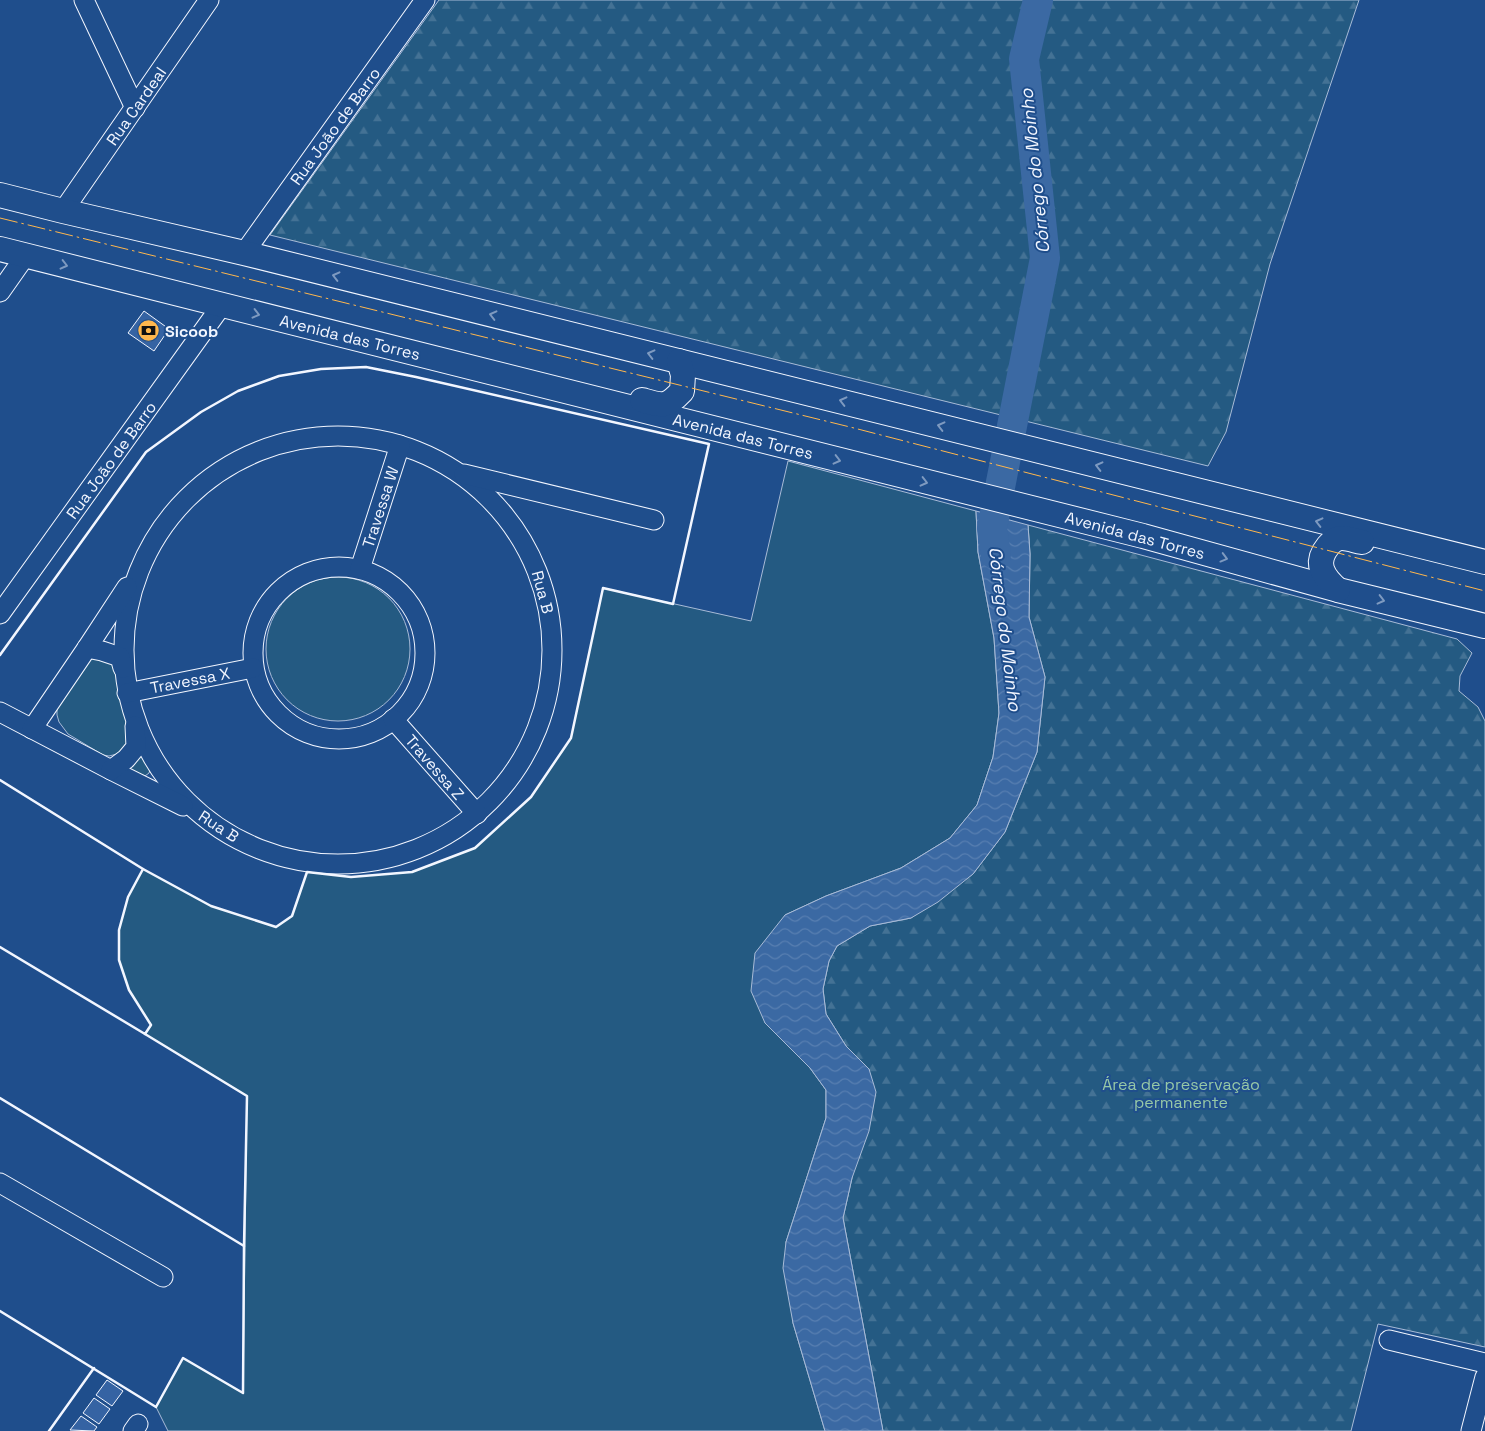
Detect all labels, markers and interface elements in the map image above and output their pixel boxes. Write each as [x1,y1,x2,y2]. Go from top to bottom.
street label: Rua Cardeal [102,63,171,150]
street label: Rua João de Barro [286,63,385,189]
water label: Córrego do Moinho [1014,87,1055,255]
one-way arrow [60,259,69,270]
one-way arrow [332,271,340,281]
one-way arrow [251,308,260,319]
street label: Avenida das Torres [278,310,422,365]
one-way arrow [489,310,498,321]
bank icon: Sicoob [137,319,161,343]
place label: Sicoob [165,321,218,342]
one-way arrow [646,349,655,360]
street label: Rua João de Barro [62,397,161,523]
one-way arrow [839,397,847,407]
street label: Avenida das Torres [671,409,815,464]
one-way arrow [937,421,946,432]
one-way arrow [833,454,842,465]
one-way arrow [1094,461,1103,472]
street label: Travessa W [357,464,404,551]
one-way arrow [919,476,927,486]
street label: Avenida das Torres [1063,507,1207,564]
one-way arrow [1315,517,1323,527]
water label: Córrego do Moinho [984,545,1027,713]
one-way arrow [1220,553,1228,563]
street label: Rua B [527,568,558,616]
one-way arrow [1377,594,1386,605]
street label: Travessa X [148,662,232,699]
street label: Travessa Z [401,730,469,804]
street label: Rua B [195,806,243,847]
park label: Área de preservação permanente [1102,1074,1260,1113]

